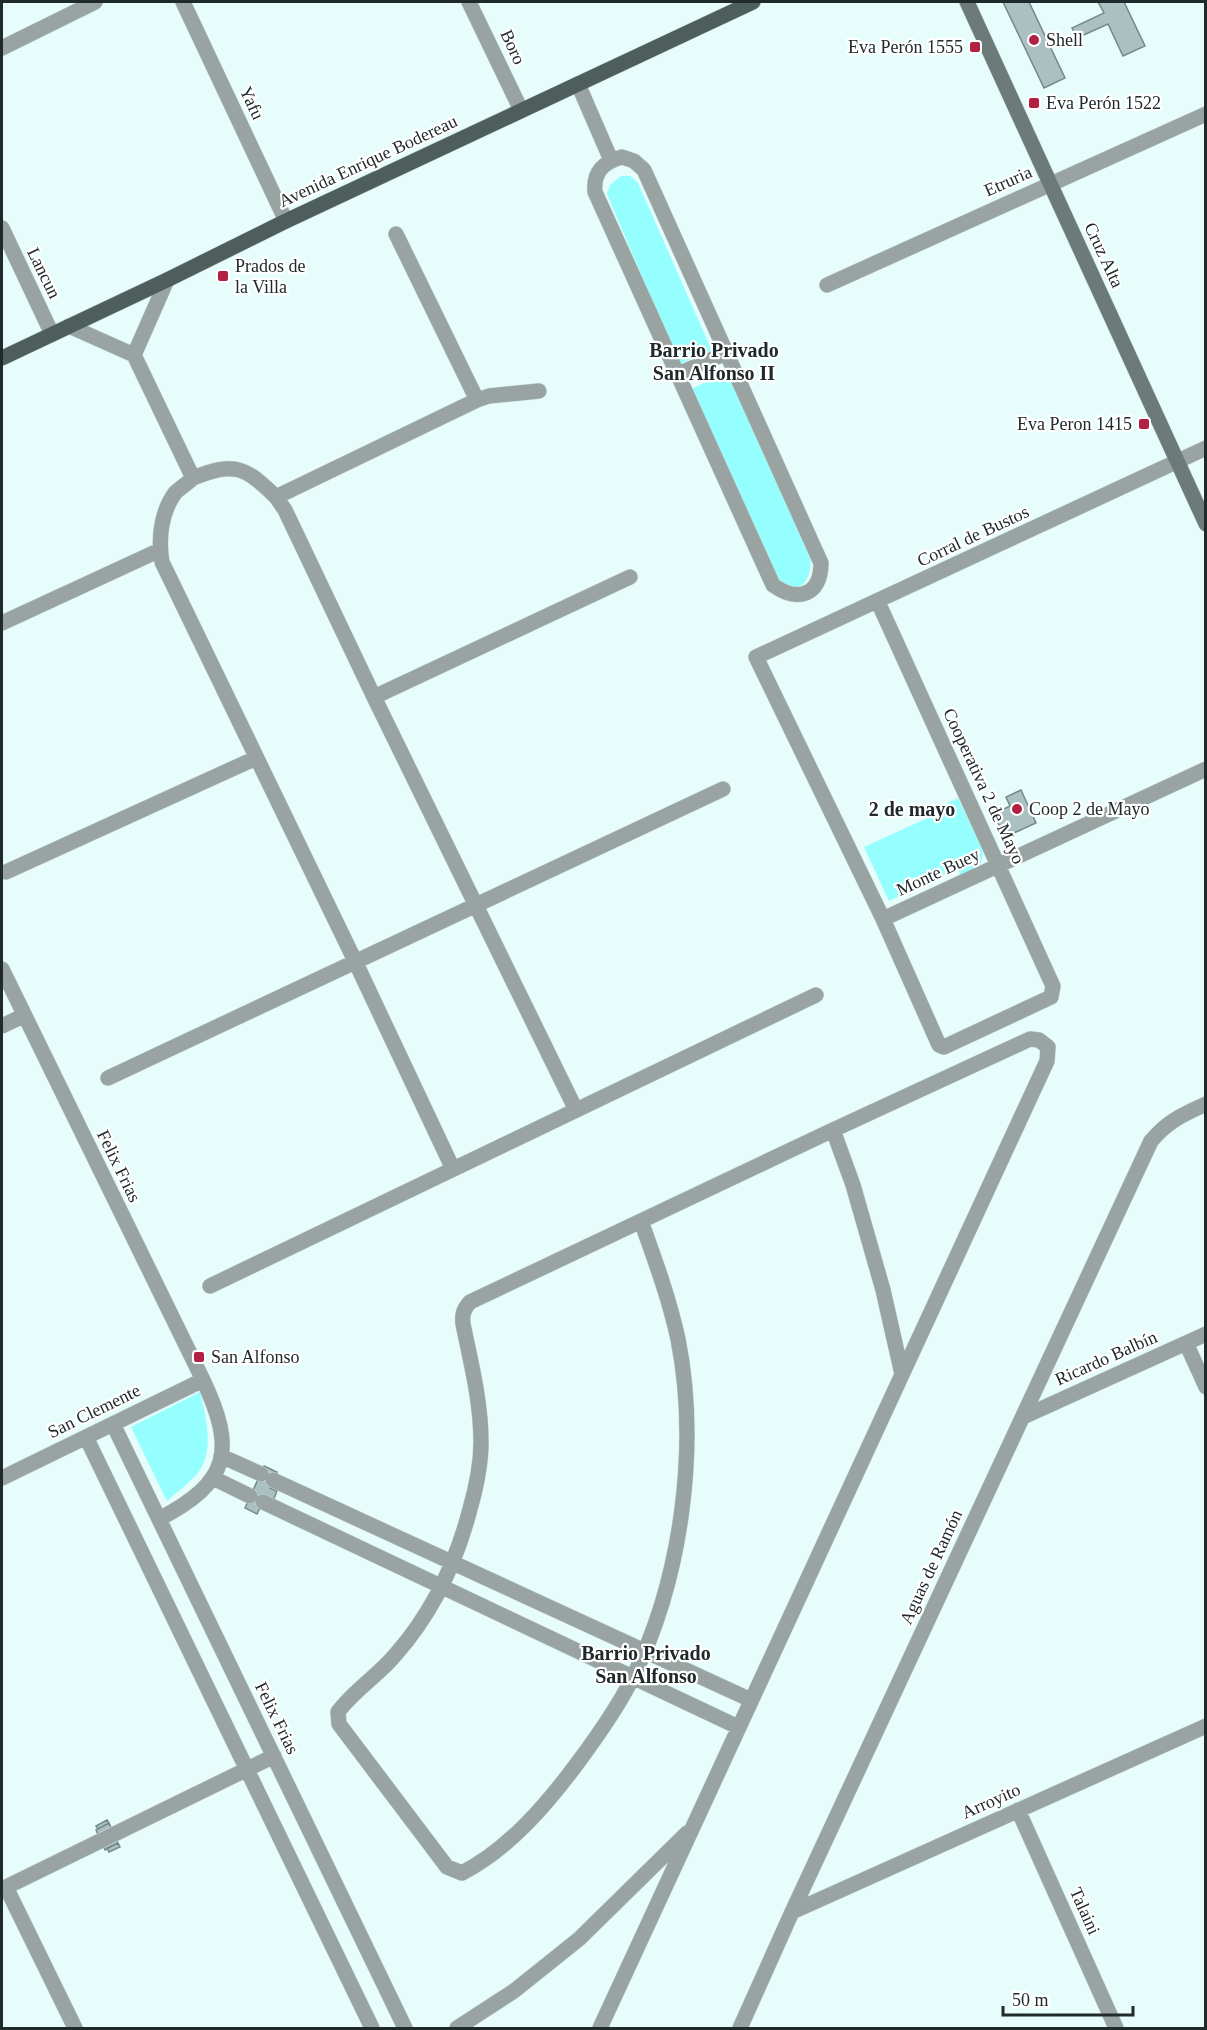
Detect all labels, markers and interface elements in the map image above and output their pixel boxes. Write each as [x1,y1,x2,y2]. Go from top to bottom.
street label: Boro [496,26,530,68]
place label: Shell [1046,30,1083,50]
marker: Shell [1027,33,1041,47]
place label: Eva Perón 1555 [848,37,963,57]
marker: Eva Perón 1555 [968,40,982,54]
street label: Yafu [236,83,268,123]
place label: Eva Perón 1522 [1046,93,1161,113]
marker: Eva Perón 1522 [1027,96,1041,110]
street label: Avenida Enrique Bodereau [276,111,460,211]
street label: Etruria [981,162,1035,200]
street label: Cruz Alta [1080,219,1128,291]
street label: Lancun [23,244,65,302]
place label: Prados de la Villa [235,256,306,297]
marker: Prados de la Villa [216,269,230,283]
district label: Barrio Privado San Alfonso II [649,339,779,384]
place label: Eva Peron 1415 [1017,414,1132,434]
marker: Eva Peron 1415 [1137,417,1151,431]
street label: Corral de Bustos [914,501,1032,571]
street label: Cooperativa 2 de Mayo [939,705,1029,867]
district label: 2 de mayo [869,798,955,821]
place label: Coop 2 de Mayo [1029,799,1150,819]
marker: Coop 2 de Mayo [1010,802,1024,816]
street label: Monte Buey [893,844,983,900]
street label: Felix Frias [93,1127,145,1205]
street label: Ricardo Balbín [1052,1327,1160,1389]
place label: San Alfonso [211,1347,300,1367]
marker: San Alfonso [192,1350,206,1364]
street label: San Clemente [44,1380,144,1442]
street label: Aguas de Ramón [896,1507,966,1627]
district label: Barrio Privado San Alfonso [581,1642,711,1687]
street label: Felix Frias [251,1679,303,1757]
street label: Arroyito [959,1779,1023,1823]
street label: Talaini [1066,1884,1104,1938]
scale bar [1003,1979,1134,2017]
text: 50 m [1012,1990,1049,2010]

